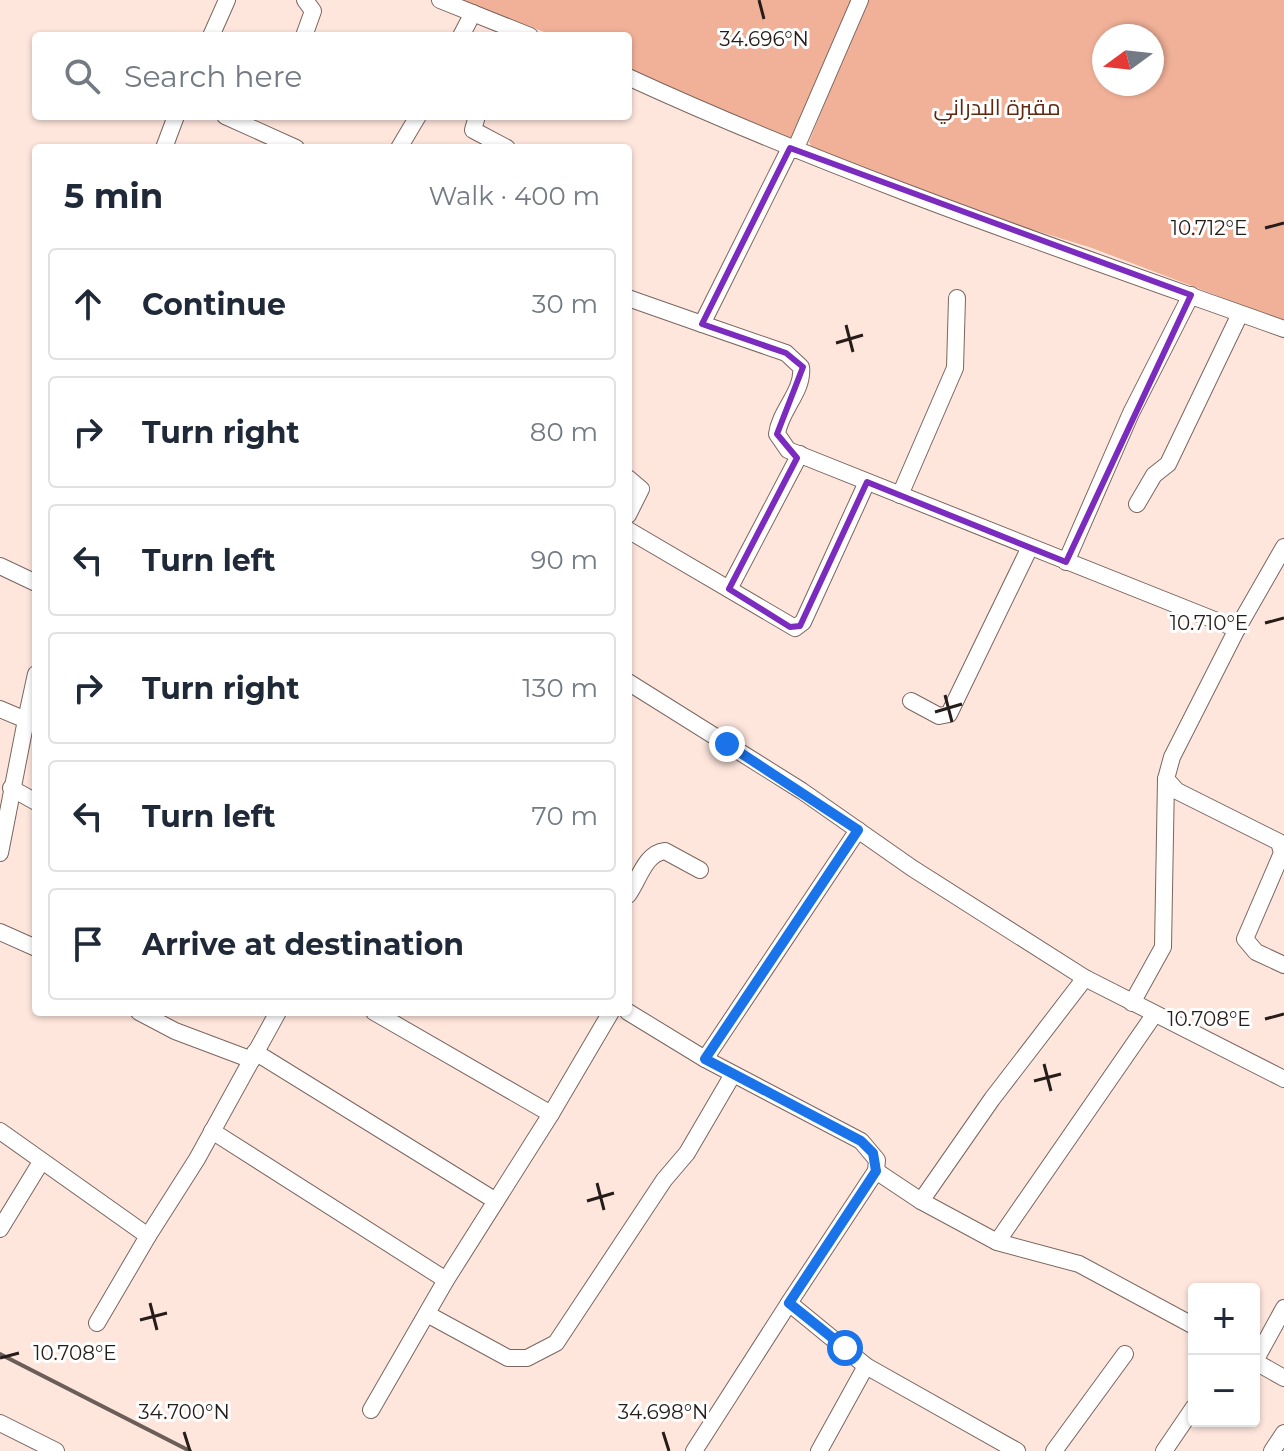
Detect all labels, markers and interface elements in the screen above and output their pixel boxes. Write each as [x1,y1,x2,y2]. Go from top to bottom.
north arrow [1092,24,1164,96]
text: 34.696°N [719,27,809,51]
search box [32,32,632,120]
icon: search [60,54,104,98]
text: Search here [124,58,302,95]
park label: مقبرة البدراني [933,94,1061,124]
text: 5 min [64,175,163,217]
text: Walk · 400 m [428,180,600,212]
text: 10.712°E [1171,216,1247,240]
icon: ahead [66,282,110,326]
text: Continue [142,286,286,323]
text: 30 m [532,288,598,320]
icon: right [66,410,110,454]
text: Turn right [142,414,299,451]
text: 80 m [530,416,598,448]
icon: left [66,538,110,582]
text: Turn left [142,542,275,579]
text: 90 m [531,544,598,576]
text: 10.710°E [1170,611,1248,635]
icon: right [66,666,110,710]
text: Turn right [142,670,299,707]
text: 130 m [522,672,598,704]
route end [709,726,745,762]
icon: left [66,794,110,838]
text: Turn left [142,798,275,835]
text: 70 m [532,800,598,832]
icon: arrive [66,922,110,966]
text: Arrive at destination [142,926,464,963]
text: 10.708°E [1167,1007,1251,1031]
map controls [1188,1283,1260,1427]
button: + [1188,1283,1260,1355]
route start [827,1330,863,1366]
text: 10.708°E [33,1341,117,1365]
button: − [1188,1355,1260,1427]
text: 34.700°N [138,1400,230,1424]
text: 34.698°N [618,1400,708,1424]

